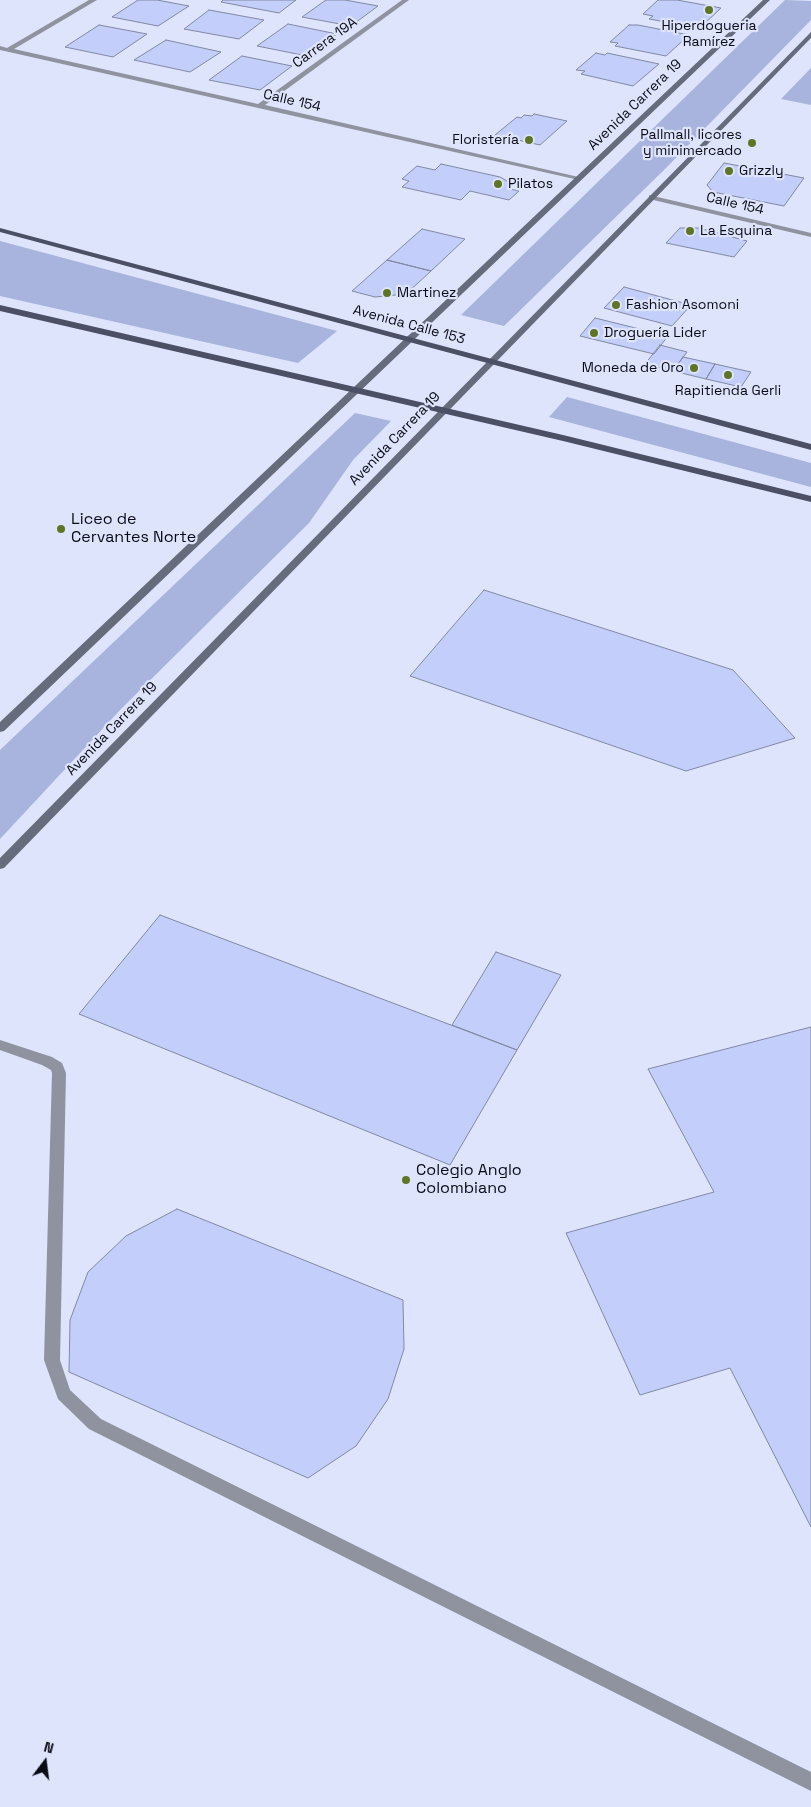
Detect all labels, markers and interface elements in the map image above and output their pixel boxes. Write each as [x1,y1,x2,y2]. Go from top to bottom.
marker: Hiperdogueria Ramírez [703,4,715,16]
street label: Carrera 19A [289,14,361,72]
place label: Hiperdogueria Ramírez [661,18,757,50]
street label: Avenida Carrera 19 [585,56,685,154]
street label: Calle 154 [261,86,323,116]
place label: Pallmall, licores y minimercado [640,127,742,160]
place label: Floristería [452,132,519,148]
marker: Floristería [523,134,535,146]
marker: Pallmall, licores y minimercado [746,137,758,149]
place label: Grizzly [739,163,784,179]
marker: Grizzly [723,165,735,177]
place label: Pilatos [508,176,553,192]
marker: Pilatos [492,178,504,190]
street label: Calle 154 [704,189,766,219]
place label: La Esquina [700,223,772,239]
marker: La Esquina [684,225,696,237]
place label: Martinez [397,285,456,301]
marker: Martinez [381,287,393,299]
place label: Fashion Asomoni [626,297,739,313]
marker: Fashion Asomoni [610,299,622,311]
street label: Avenida Calle 153 [351,302,467,348]
place label: Droguería Lider [604,325,707,341]
marker: Droguería Lider [588,327,600,339]
place label: Moneda de Oro [582,360,684,376]
marker: Moneda de Oro [688,362,700,374]
marker: Rapitienda Gerli [722,369,734,381]
place label: Rapitienda Gerli [675,383,781,399]
street label: Avenida Carrera 19 [346,389,444,489]
place label: Liceo de Cervantes Norte [71,510,196,548]
marker: Liceo de Cervantes Norte [55,523,67,535]
street label: Avenida Carrera 19 [63,679,161,779]
place label: Colegio Anglo Colombiano [416,1161,522,1199]
marker: Colegio Anglo Colombiano [400,1174,412,1186]
north arrow [20,1737,70,1787]
text: N [42,1738,56,1757]

